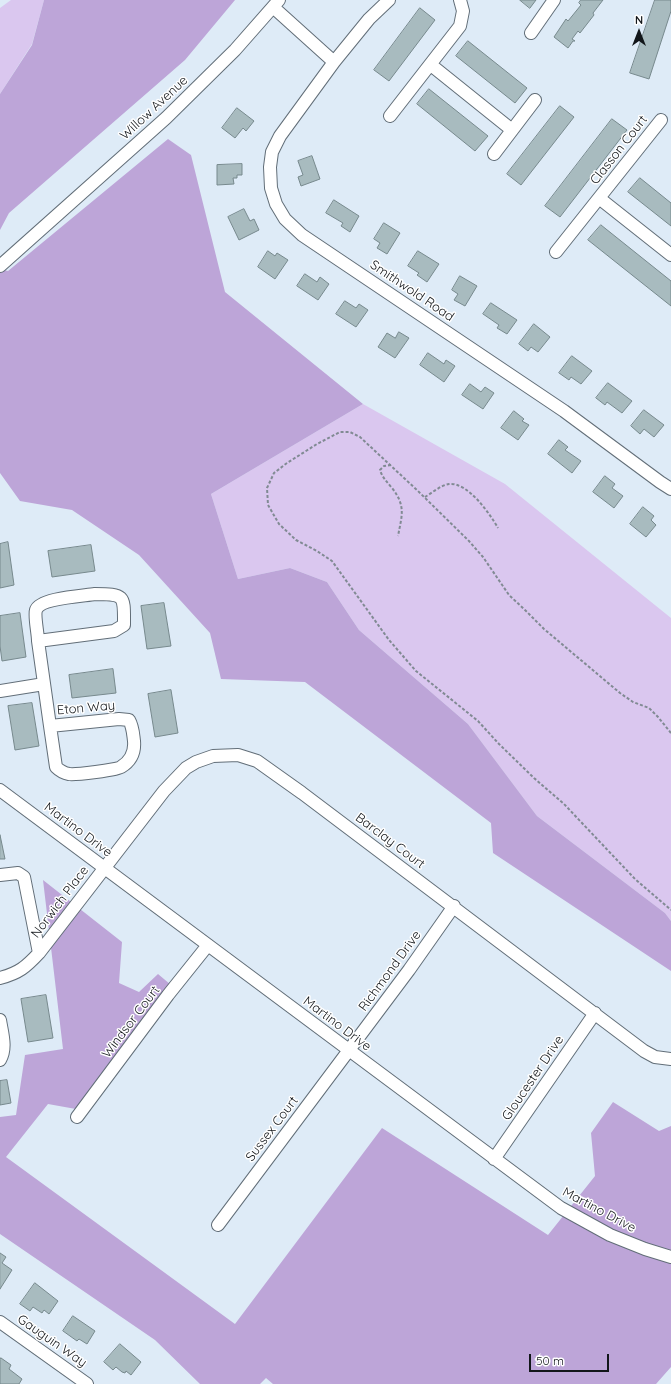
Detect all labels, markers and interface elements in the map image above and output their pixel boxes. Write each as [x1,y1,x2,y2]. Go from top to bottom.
north arrow [619,12,659,52]
text: N [635,13,643,27]
street label: Willow Avenue [117,73,191,143]
street label: Classon Court [587,112,651,188]
street label: Smithwold Road [367,257,457,325]
street label: Eton Way [56,698,116,718]
street label: Martino Drive [41,799,115,861]
street label: Barclay Court [352,810,428,872]
street label: Norwich Place [28,863,92,941]
street label: Richmond Drive [356,928,424,1014]
street label: Windsor Court [99,983,163,1061]
street label: Martino Drive [300,993,374,1055]
street label: Gloucester Drive [499,1033,567,1123]
street label: Sussex Court [243,1094,301,1164]
street label: Martino Drive [560,1184,638,1236]
street label: Gauguin Way [14,1311,90,1371]
scale bar [531,1346,611,1372]
text: 50 m [536,1353,564,1368]

